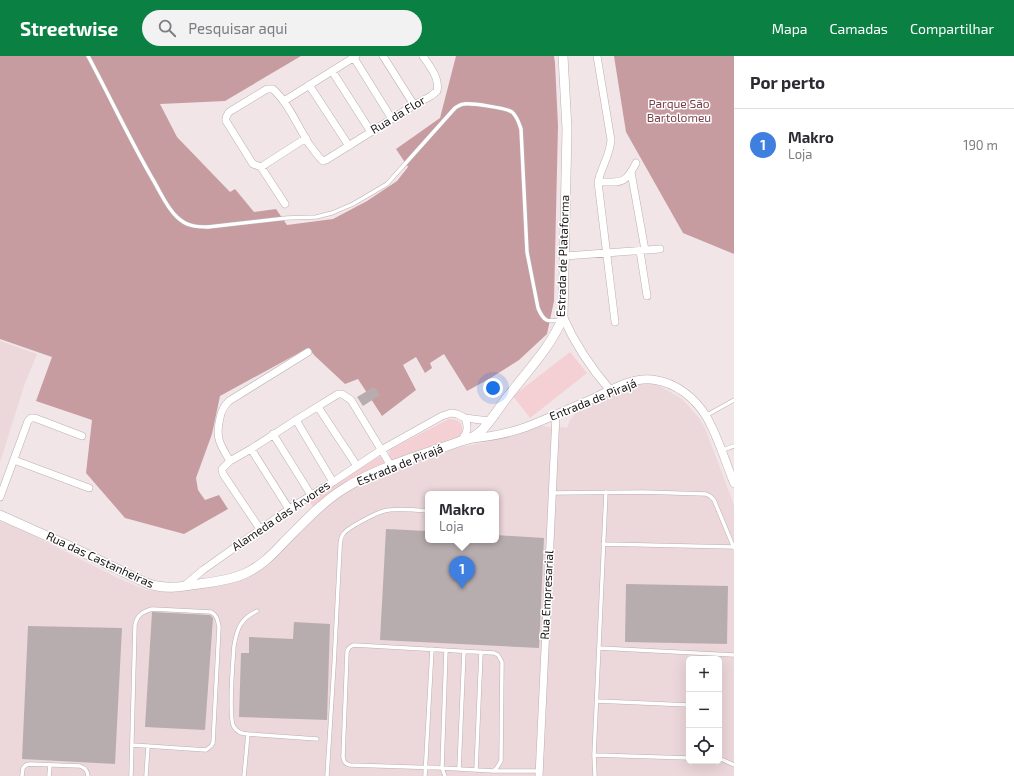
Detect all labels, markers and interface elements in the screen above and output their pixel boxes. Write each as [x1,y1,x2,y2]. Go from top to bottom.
search box [142,10,422,46]
text: Streetwise [20,17,118,40]
icon: search [156,17,178,39]
text: Pesquisar aqui [188,19,287,37]
text: Mapa [772,20,808,37]
text: Camadas [830,20,888,37]
text: Compartilhar [910,20,994,37]
text: Por perto [750,72,825,92]
street label: Rua da Flor [368,92,428,136]
park label: Parque São Bartolomeu [647,96,711,124]
text: Makro [788,128,834,146]
text: 1 [760,137,766,153]
text: 190 m [963,137,998,153]
text: Loja [788,146,812,162]
street label: Estrada de Plataforma [553,195,571,317]
street label: Entrada de Pirajá [547,375,639,424]
your location [483,378,503,398]
street label: Estrada de Pirajá [354,440,445,489]
street label: Alameda das Árvores [229,477,332,553]
popup [425,491,499,543]
text: Makro [439,500,485,518]
text: Loja [439,518,464,534]
street label: Rua das Castanheiras [44,528,157,590]
street label: Rua Empresarial [537,549,555,640]
pin: 1 [449,556,475,589]
map controls [686,656,722,764]
button: + [686,656,722,692]
button: − [686,692,722,728]
button: locate [686,728,722,764]

